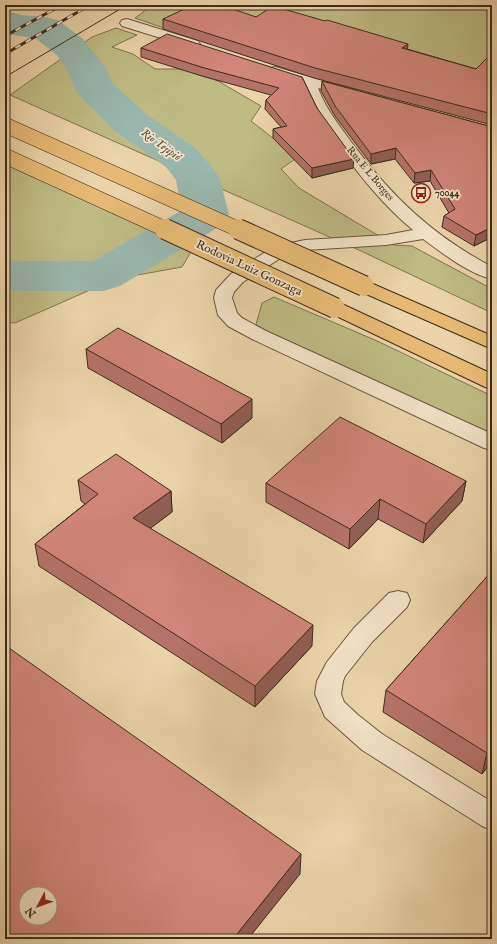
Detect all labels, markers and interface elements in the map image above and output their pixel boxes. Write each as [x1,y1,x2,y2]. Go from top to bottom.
water label: Rio Tejipió [138,126,184,165]
street label: Rua E L Borges [344,144,397,204]
bus stop icon: 70044 [410,182,432,204]
place label: 70044 [435,187,460,200]
street label: Rodovia Luiz Gonzaga [193,237,305,300]
north arrow [18,886,58,926]
text: N [22,903,40,921]

